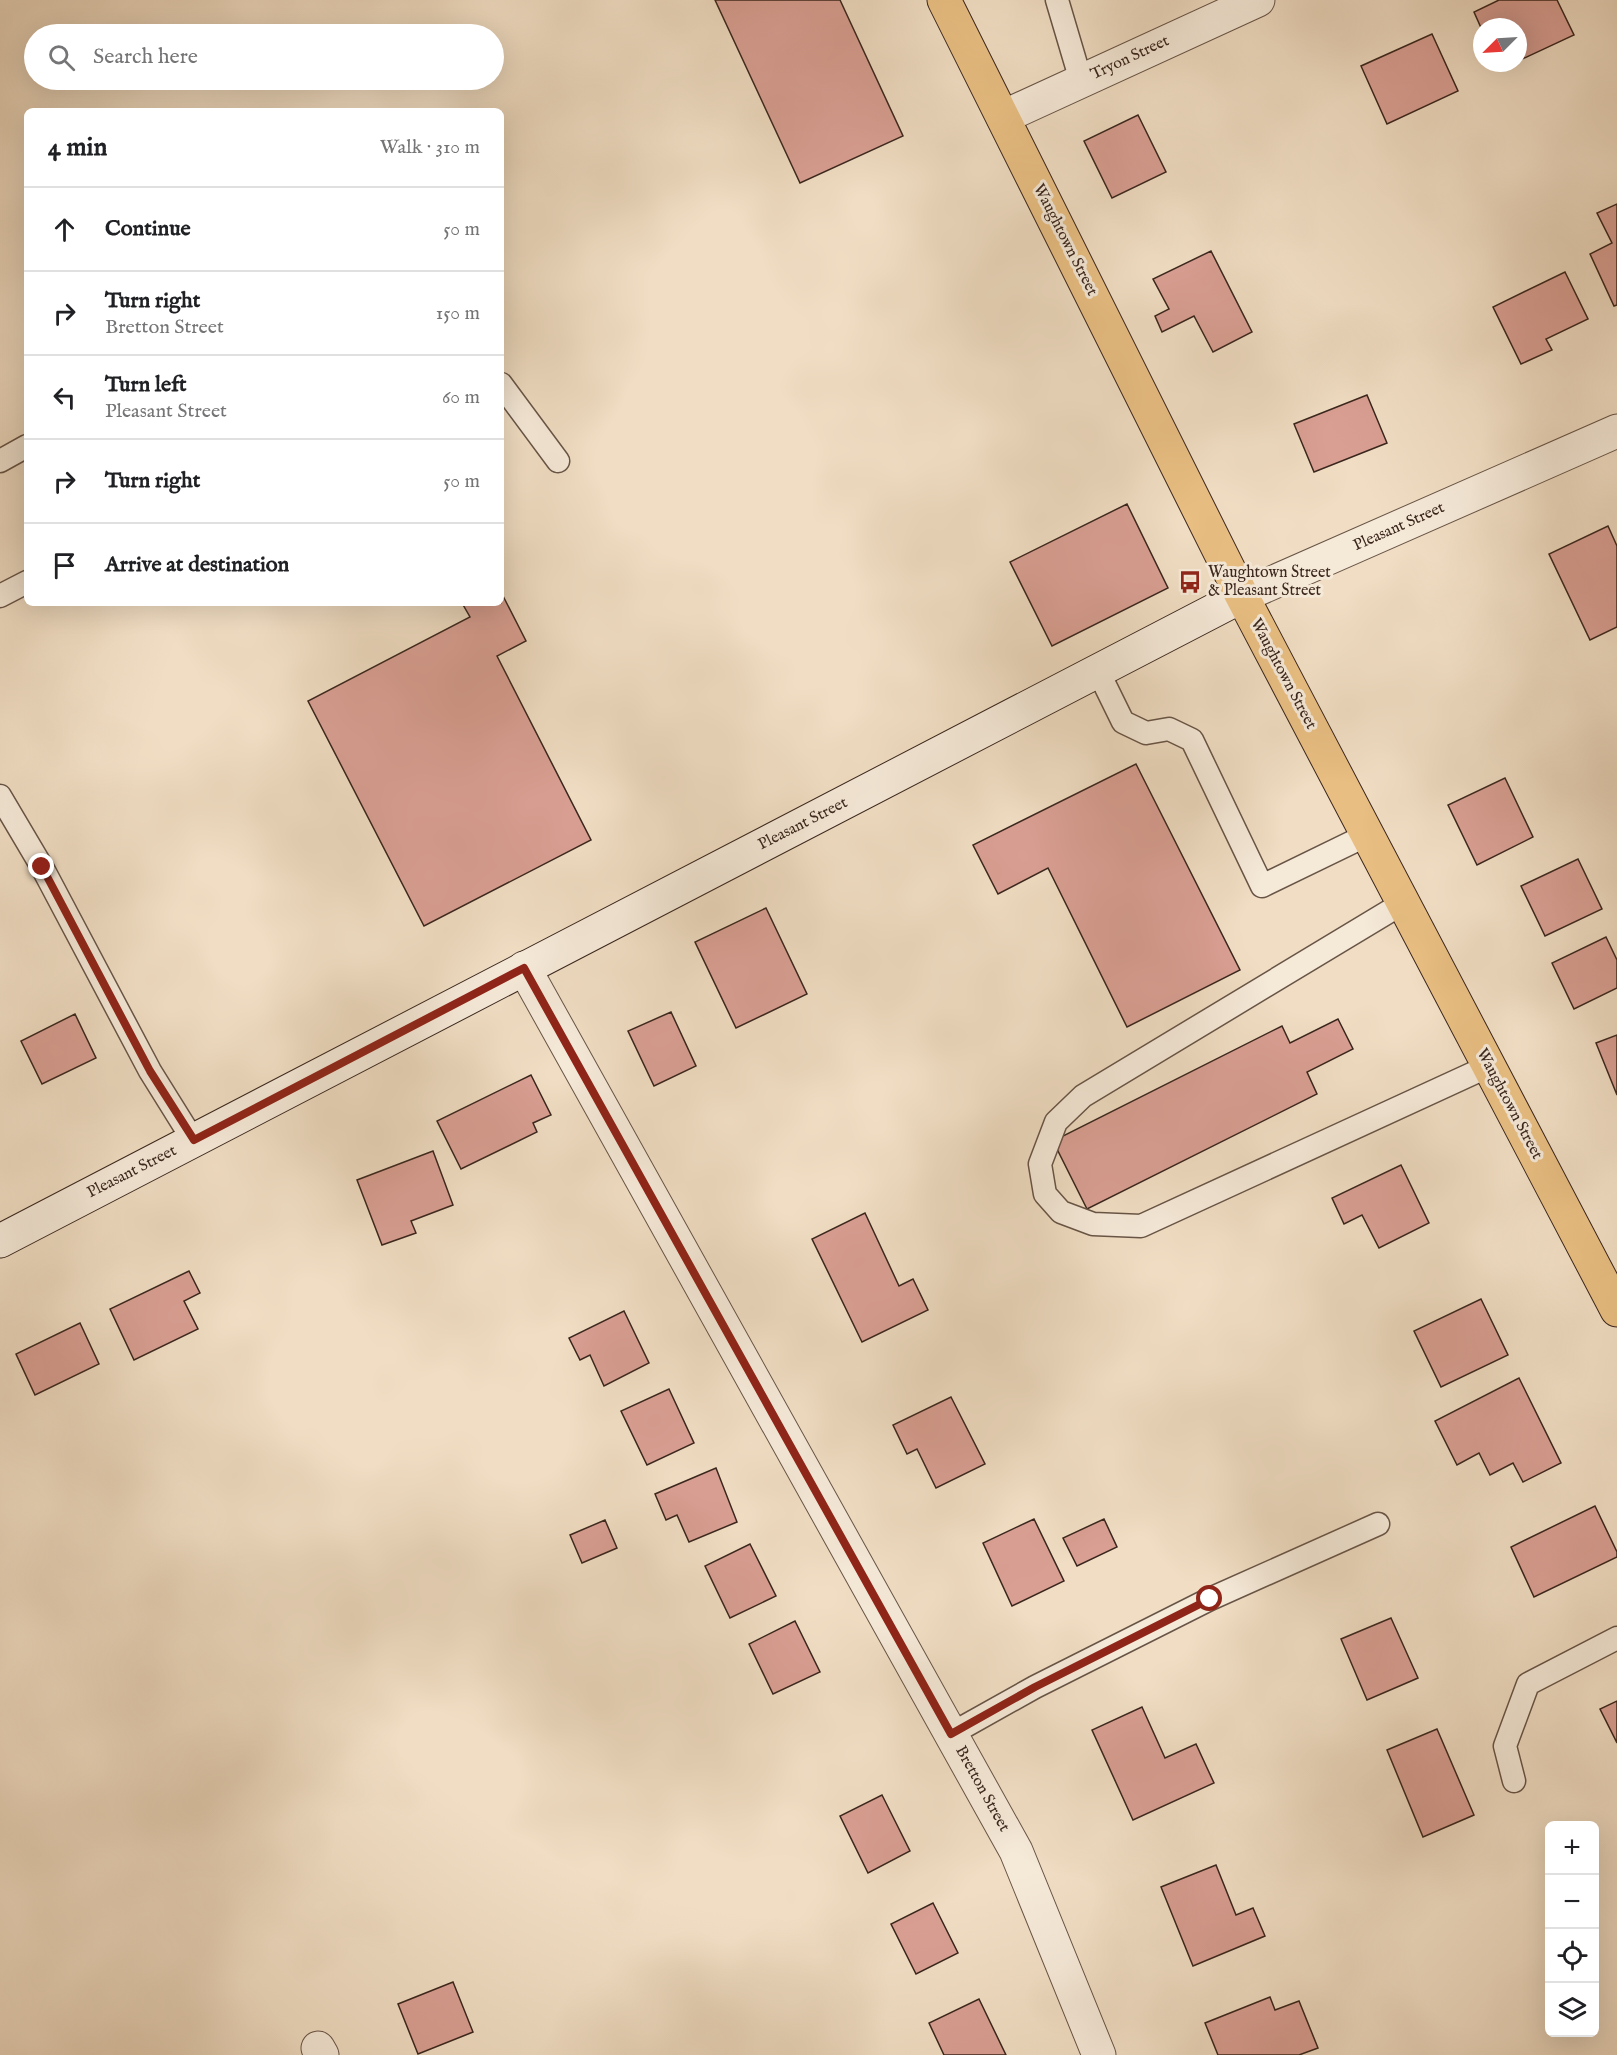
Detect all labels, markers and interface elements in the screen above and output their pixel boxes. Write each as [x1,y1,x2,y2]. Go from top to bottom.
north arrow [1473,18,1527,72]
search box [24,24,504,90]
street label: Tryon Street [1088,31,1173,85]
icon: search [45,41,78,74]
text: Search here [93,43,198,71]
text: 4 min [48,131,107,164]
text: Walk · 310 m [380,135,480,160]
street label: Waughtown Street [1028,181,1102,300]
icon: ahead [48,213,81,246]
text: Continue [105,215,191,243]
text: 50 m [443,217,480,242]
text: Turn right [105,287,200,315]
icon: right [48,297,81,330]
text: 150 m [436,301,480,326]
text: Bretton Street [105,315,224,340]
text: Turn left [105,371,187,399]
icon: left [48,381,81,414]
text: 60 m [442,385,480,410]
text: Pleasant Street [105,399,227,424]
icon: right [48,465,81,498]
text: Turn right [105,467,200,495]
text: 50 m [443,469,480,494]
street label: Pleasant Street [1350,498,1448,556]
icon: arrive [48,549,81,582]
text: Arrive at destination [105,551,289,579]
place label: Waughtown Street & Pleasant Street [1208,563,1331,601]
bus stop icon: Waughtown Street & Pleasant Street [1177,569,1203,595]
street label: Waughtown Street [1245,615,1321,733]
street label: Pleasant Street [755,793,851,855]
route end [28,853,54,879]
street label: Waughtown Street [1471,1045,1547,1163]
street label: Pleasant Street [84,1141,180,1203]
route start [1196,1585,1222,1611]
street label: Bretton Street [950,1743,1014,1836]
map controls [1545,1821,1599,2037]
button: + [1545,1821,1599,1875]
button: − [1545,1875,1599,1929]
button: locate [1545,1929,1599,1983]
button: layers [1545,1983,1599,2037]

